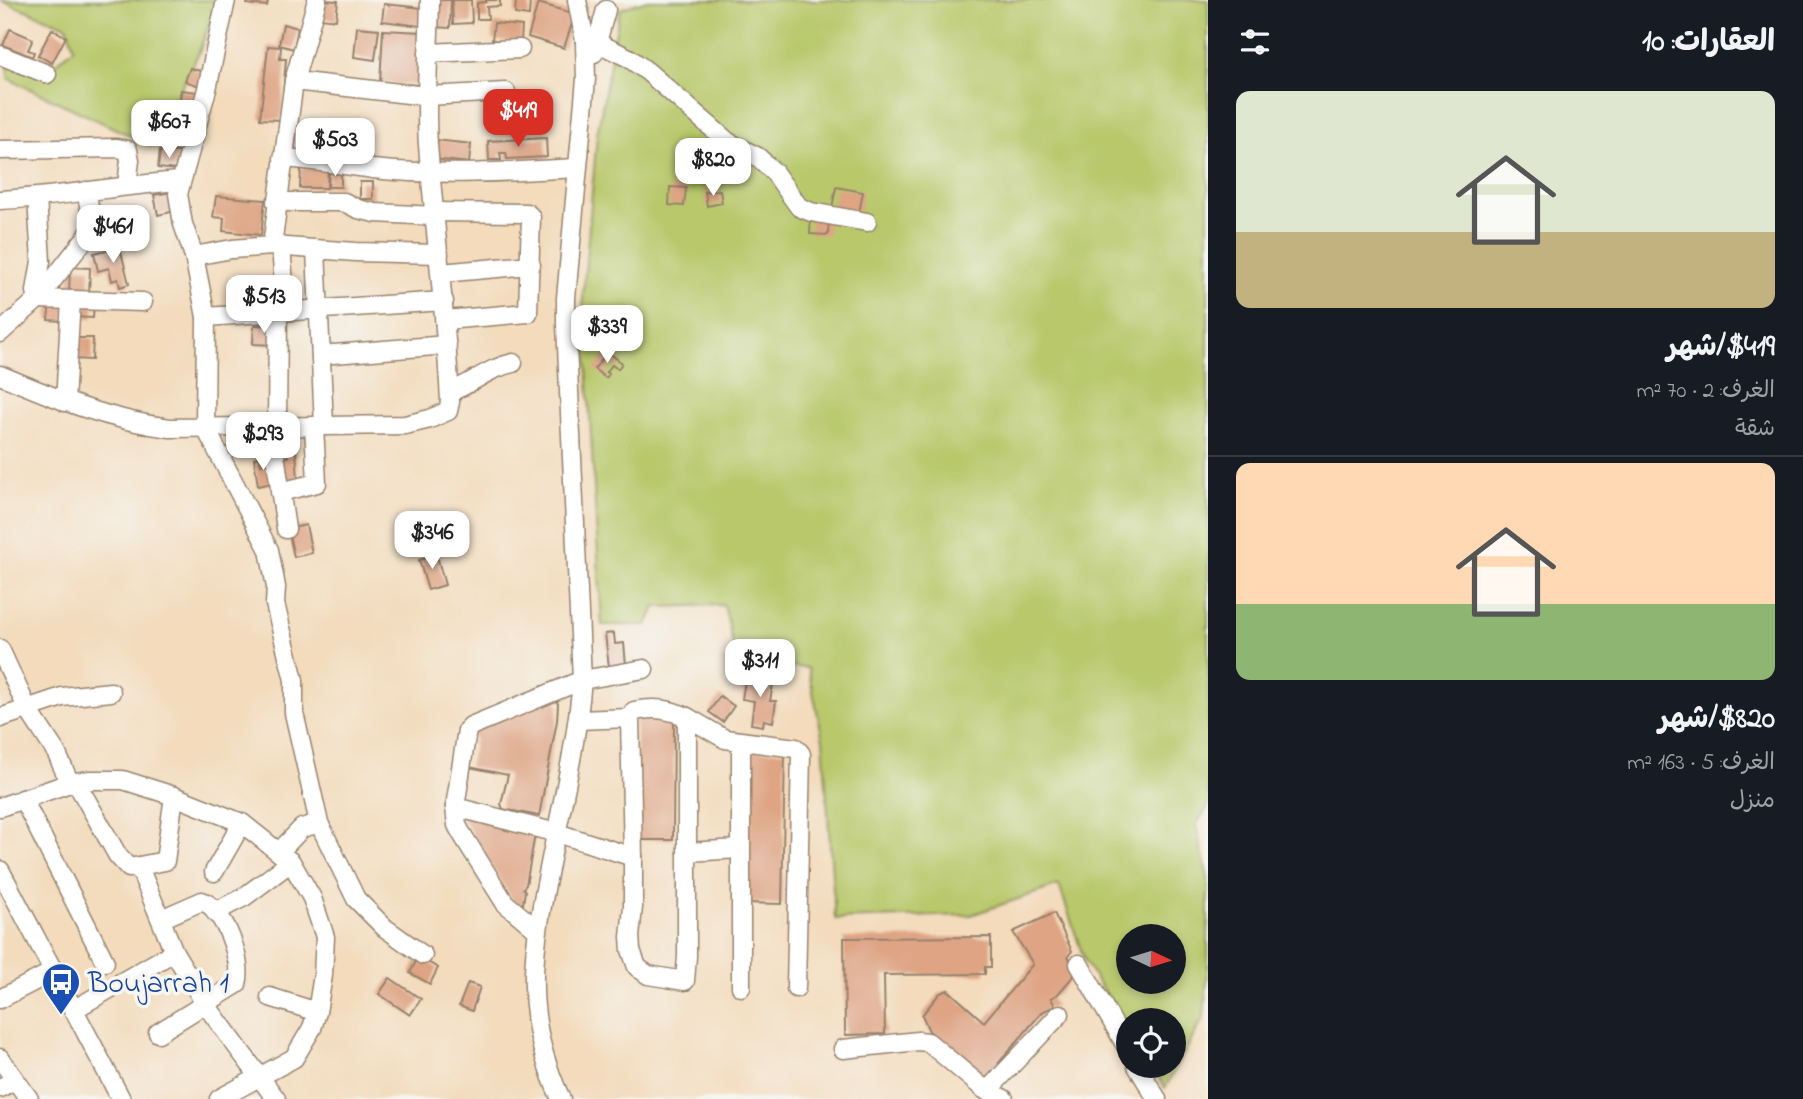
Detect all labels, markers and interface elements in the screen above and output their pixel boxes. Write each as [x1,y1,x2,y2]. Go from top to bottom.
text: العقارات: 10 [1642,21,1775,65]
icon: filters [1236,23,1274,61]
pin: $419 [477,90,559,149]
text: $419 [499,95,537,128]
pin: $607 [128,100,210,160]
text: $607 [147,106,191,139]
pin: $503 [294,118,376,178]
text: $503 [312,124,358,157]
icon: home [1443,137,1569,263]
pin: $820 [672,138,754,198]
text: $820 [691,144,735,177]
pin: $461 [72,205,154,265]
text: $461 [93,211,133,244]
pin: $513 [223,276,305,335]
text: $513 [242,281,286,314]
pin: $339 [566,306,648,365]
text: $339 [587,311,627,344]
text: $419/شهر [1667,326,1775,370]
text: الغرف: 2 · 70 m² [1637,375,1775,408]
pin: $293 [222,412,304,472]
text: شقة [1735,413,1775,446]
text: $293 [242,418,284,451]
icon: home [1443,509,1569,635]
pin: $346 [391,512,473,571]
text: $346 [410,517,454,550]
pin: $311 [719,640,801,699]
text: $311 [741,645,779,678]
text: $820/شهر [1659,698,1775,742]
text: الغرف: 5 · 163 m² [1627,747,1775,780]
text: منزل [1730,785,1775,818]
north arrow [1116,924,1186,994]
map controls [1116,924,1186,1078]
bus stop icon: Boujarrah 1 [40,961,82,1016]
place label: Boujarrah 1 [87,963,229,1007]
button: locate [1116,1008,1186,1078]

